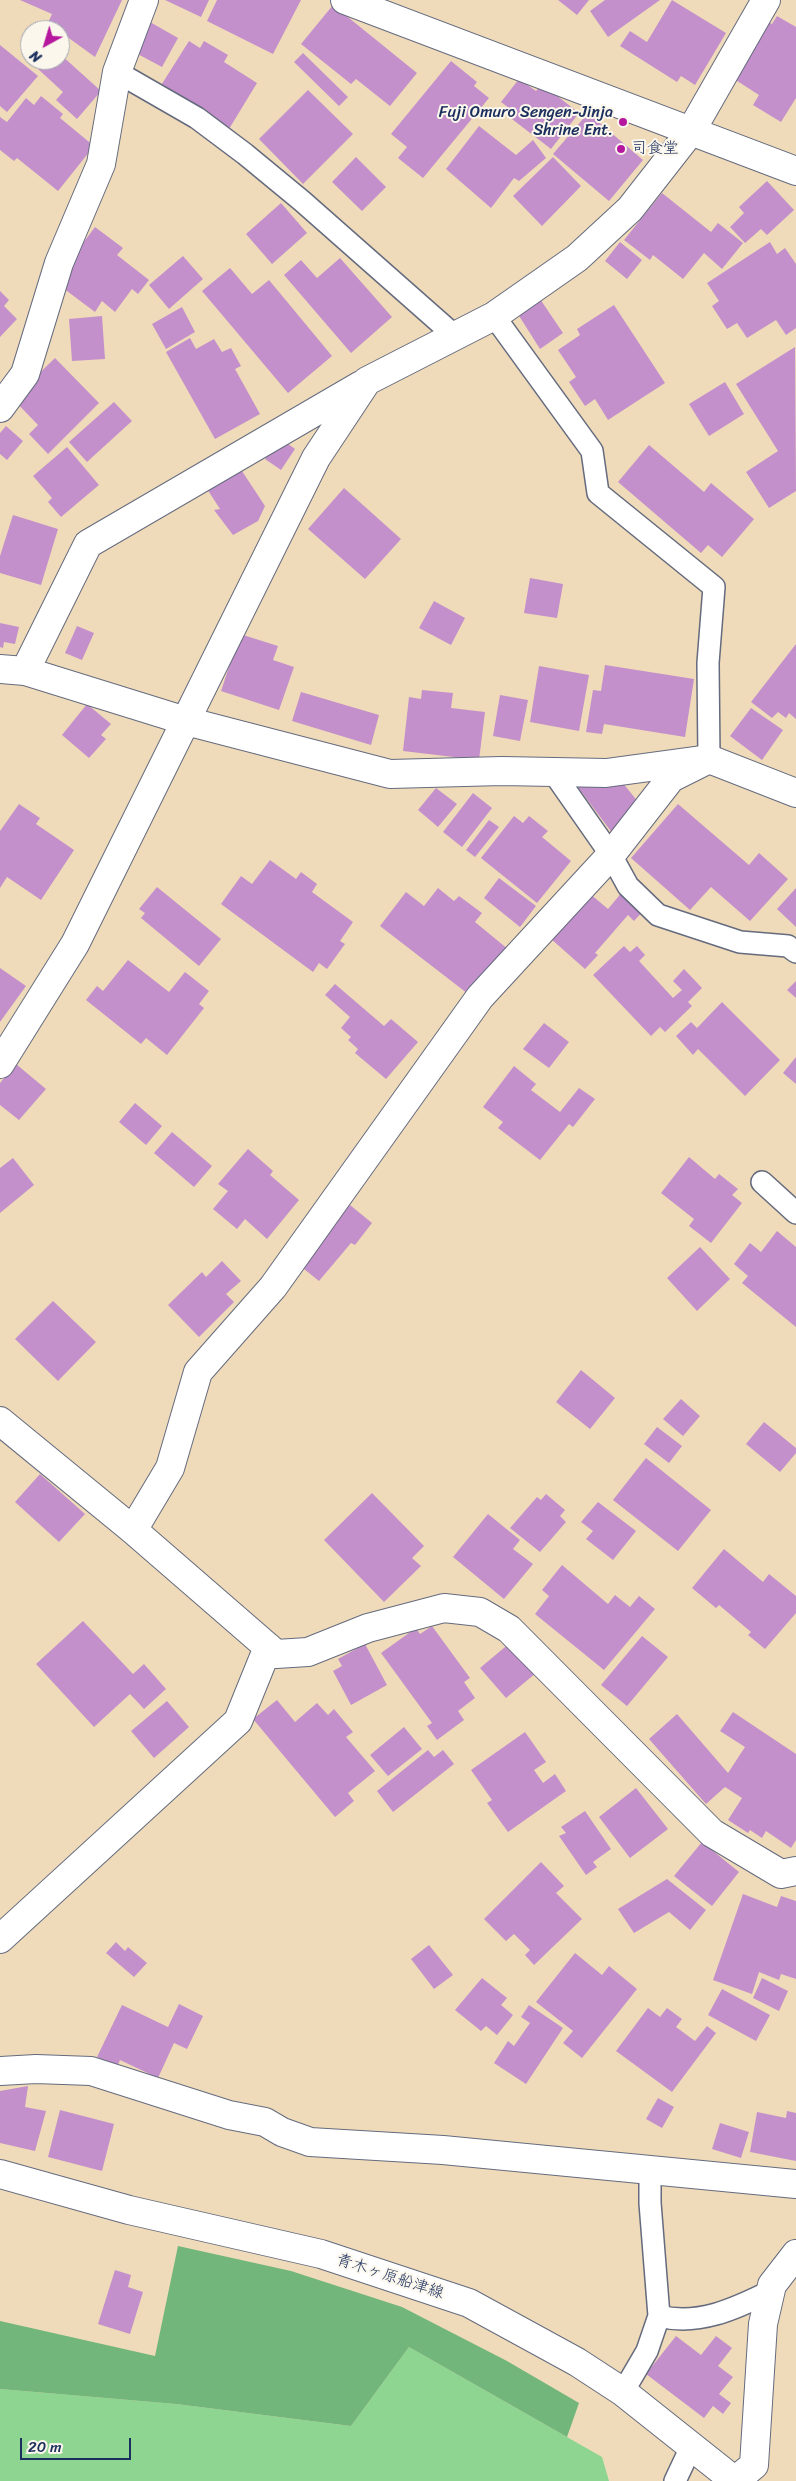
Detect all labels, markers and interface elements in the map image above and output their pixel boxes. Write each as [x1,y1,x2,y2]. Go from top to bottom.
north arrow [20,20,70,70]
text: N [24,44,48,69]
place label: Fuji Omuro Sengen-Jinja Shrine Ent. [439,103,613,141]
marker: Fuji Omuro Sengen-Jinja Shrine Ent. [617,116,629,128]
place label: 司食堂 [631,139,679,159]
marker: 司食堂 [615,143,627,155]
street label: 青木ヶ原船津線 [334,2251,446,2303]
scale bar [22,2428,134,2460]
text: 20 m [28,2434,62,2460]

